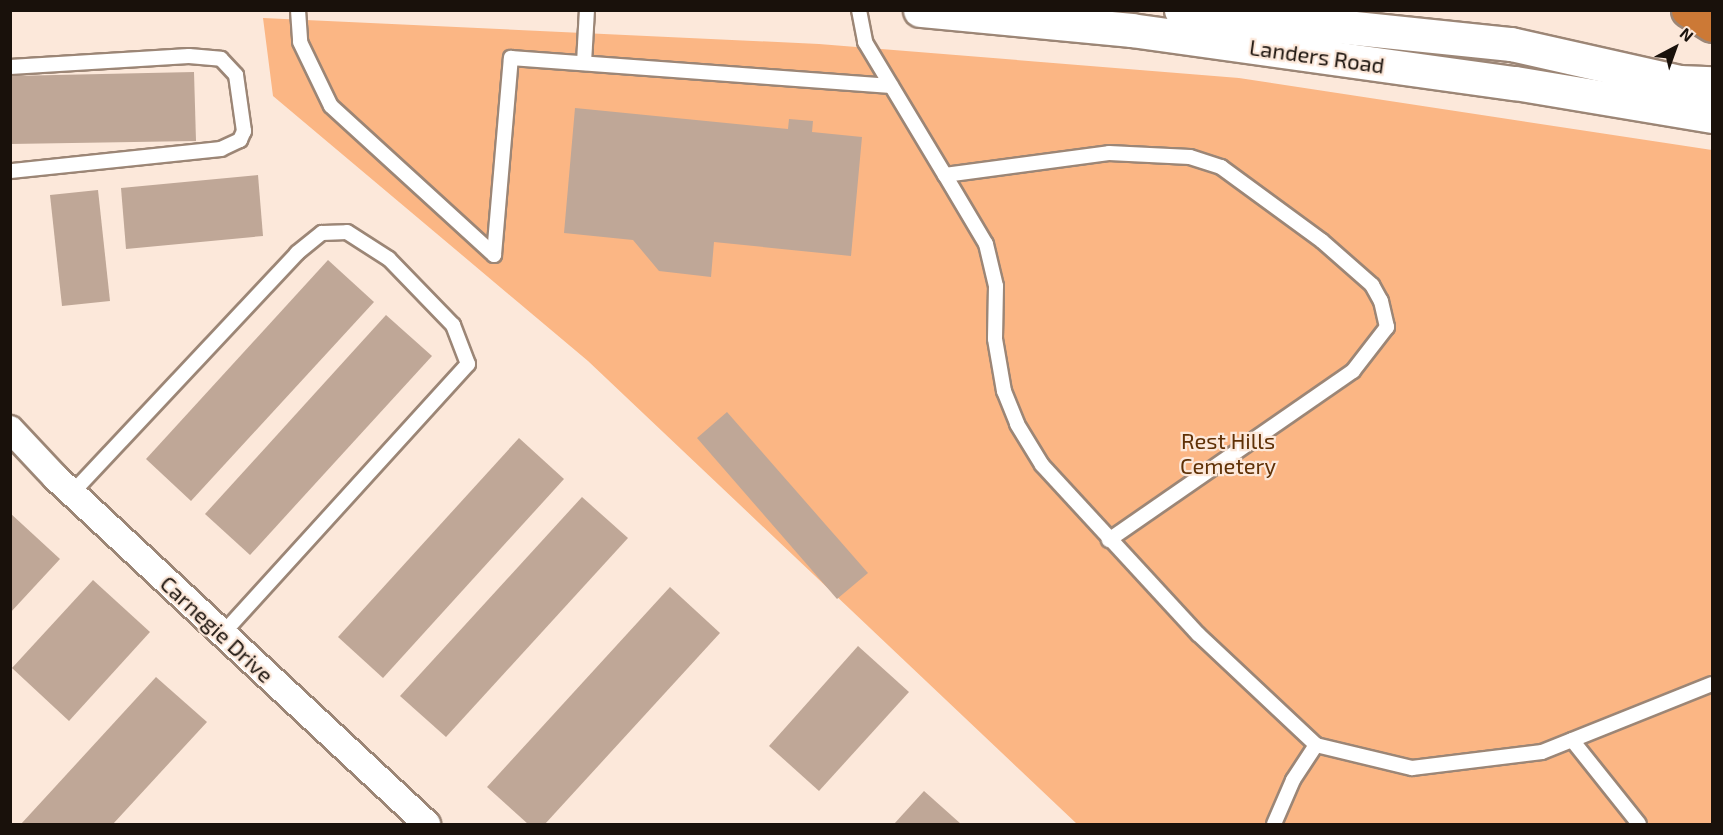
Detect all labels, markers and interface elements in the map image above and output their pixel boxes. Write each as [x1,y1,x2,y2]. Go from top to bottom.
north arrow [1645,18,1705,78]
text: N [1677,23,1698,45]
street label: Landers Road [1248,33,1386,79]
park label: Rest Hills Cemetery [1180,427,1276,478]
street label: Carnegie Drive [155,570,279,688]

